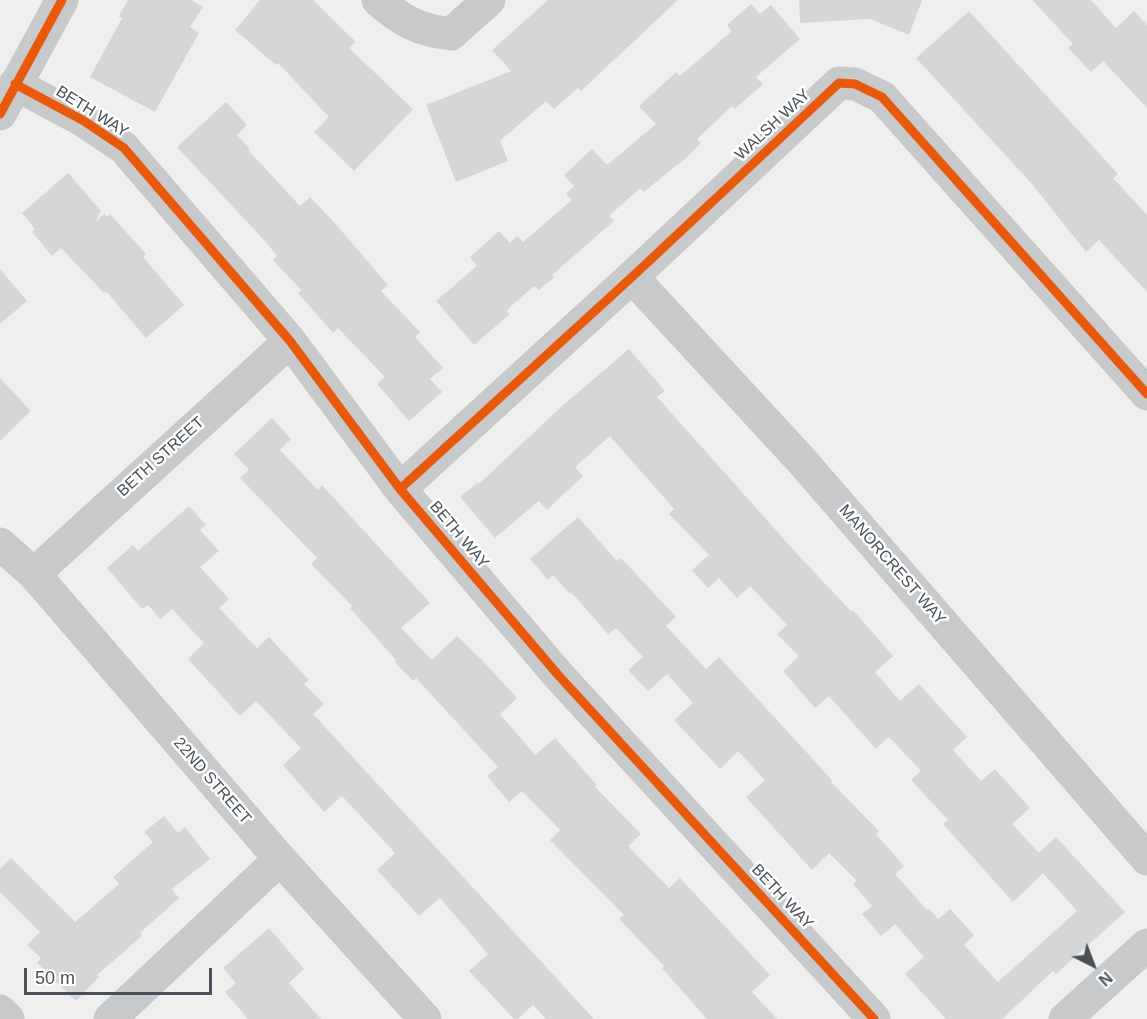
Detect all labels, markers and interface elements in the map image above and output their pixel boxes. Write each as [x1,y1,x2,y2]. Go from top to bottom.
street label: BETH WAY [52,82,132,142]
street label: WALSH WAY [732,85,814,165]
street label: BETH STREET [114,413,208,501]
street label: BETH WAY [425,498,493,572]
street label: MANORCREST WAY [835,501,949,629]
street label: 22ND STREET [169,734,255,828]
street label: BETH WAY [747,861,817,933]
north arrow [1063,935,1123,995]
scale bar [27,956,214,994]
text: 50 m [35,968,75,988]
text: N [1095,969,1115,989]

